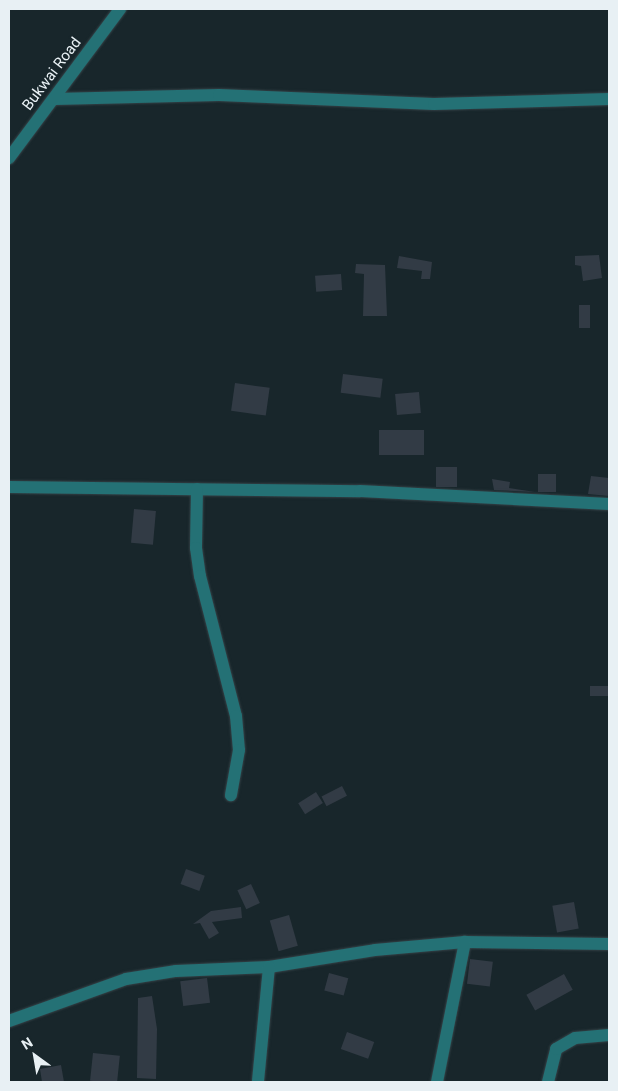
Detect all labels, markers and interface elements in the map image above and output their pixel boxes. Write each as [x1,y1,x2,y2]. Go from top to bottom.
street label: Bukwai Road [19,34,85,114]
north arrow [10,1031,60,1081]
text: N [19,1034,35,1053]

